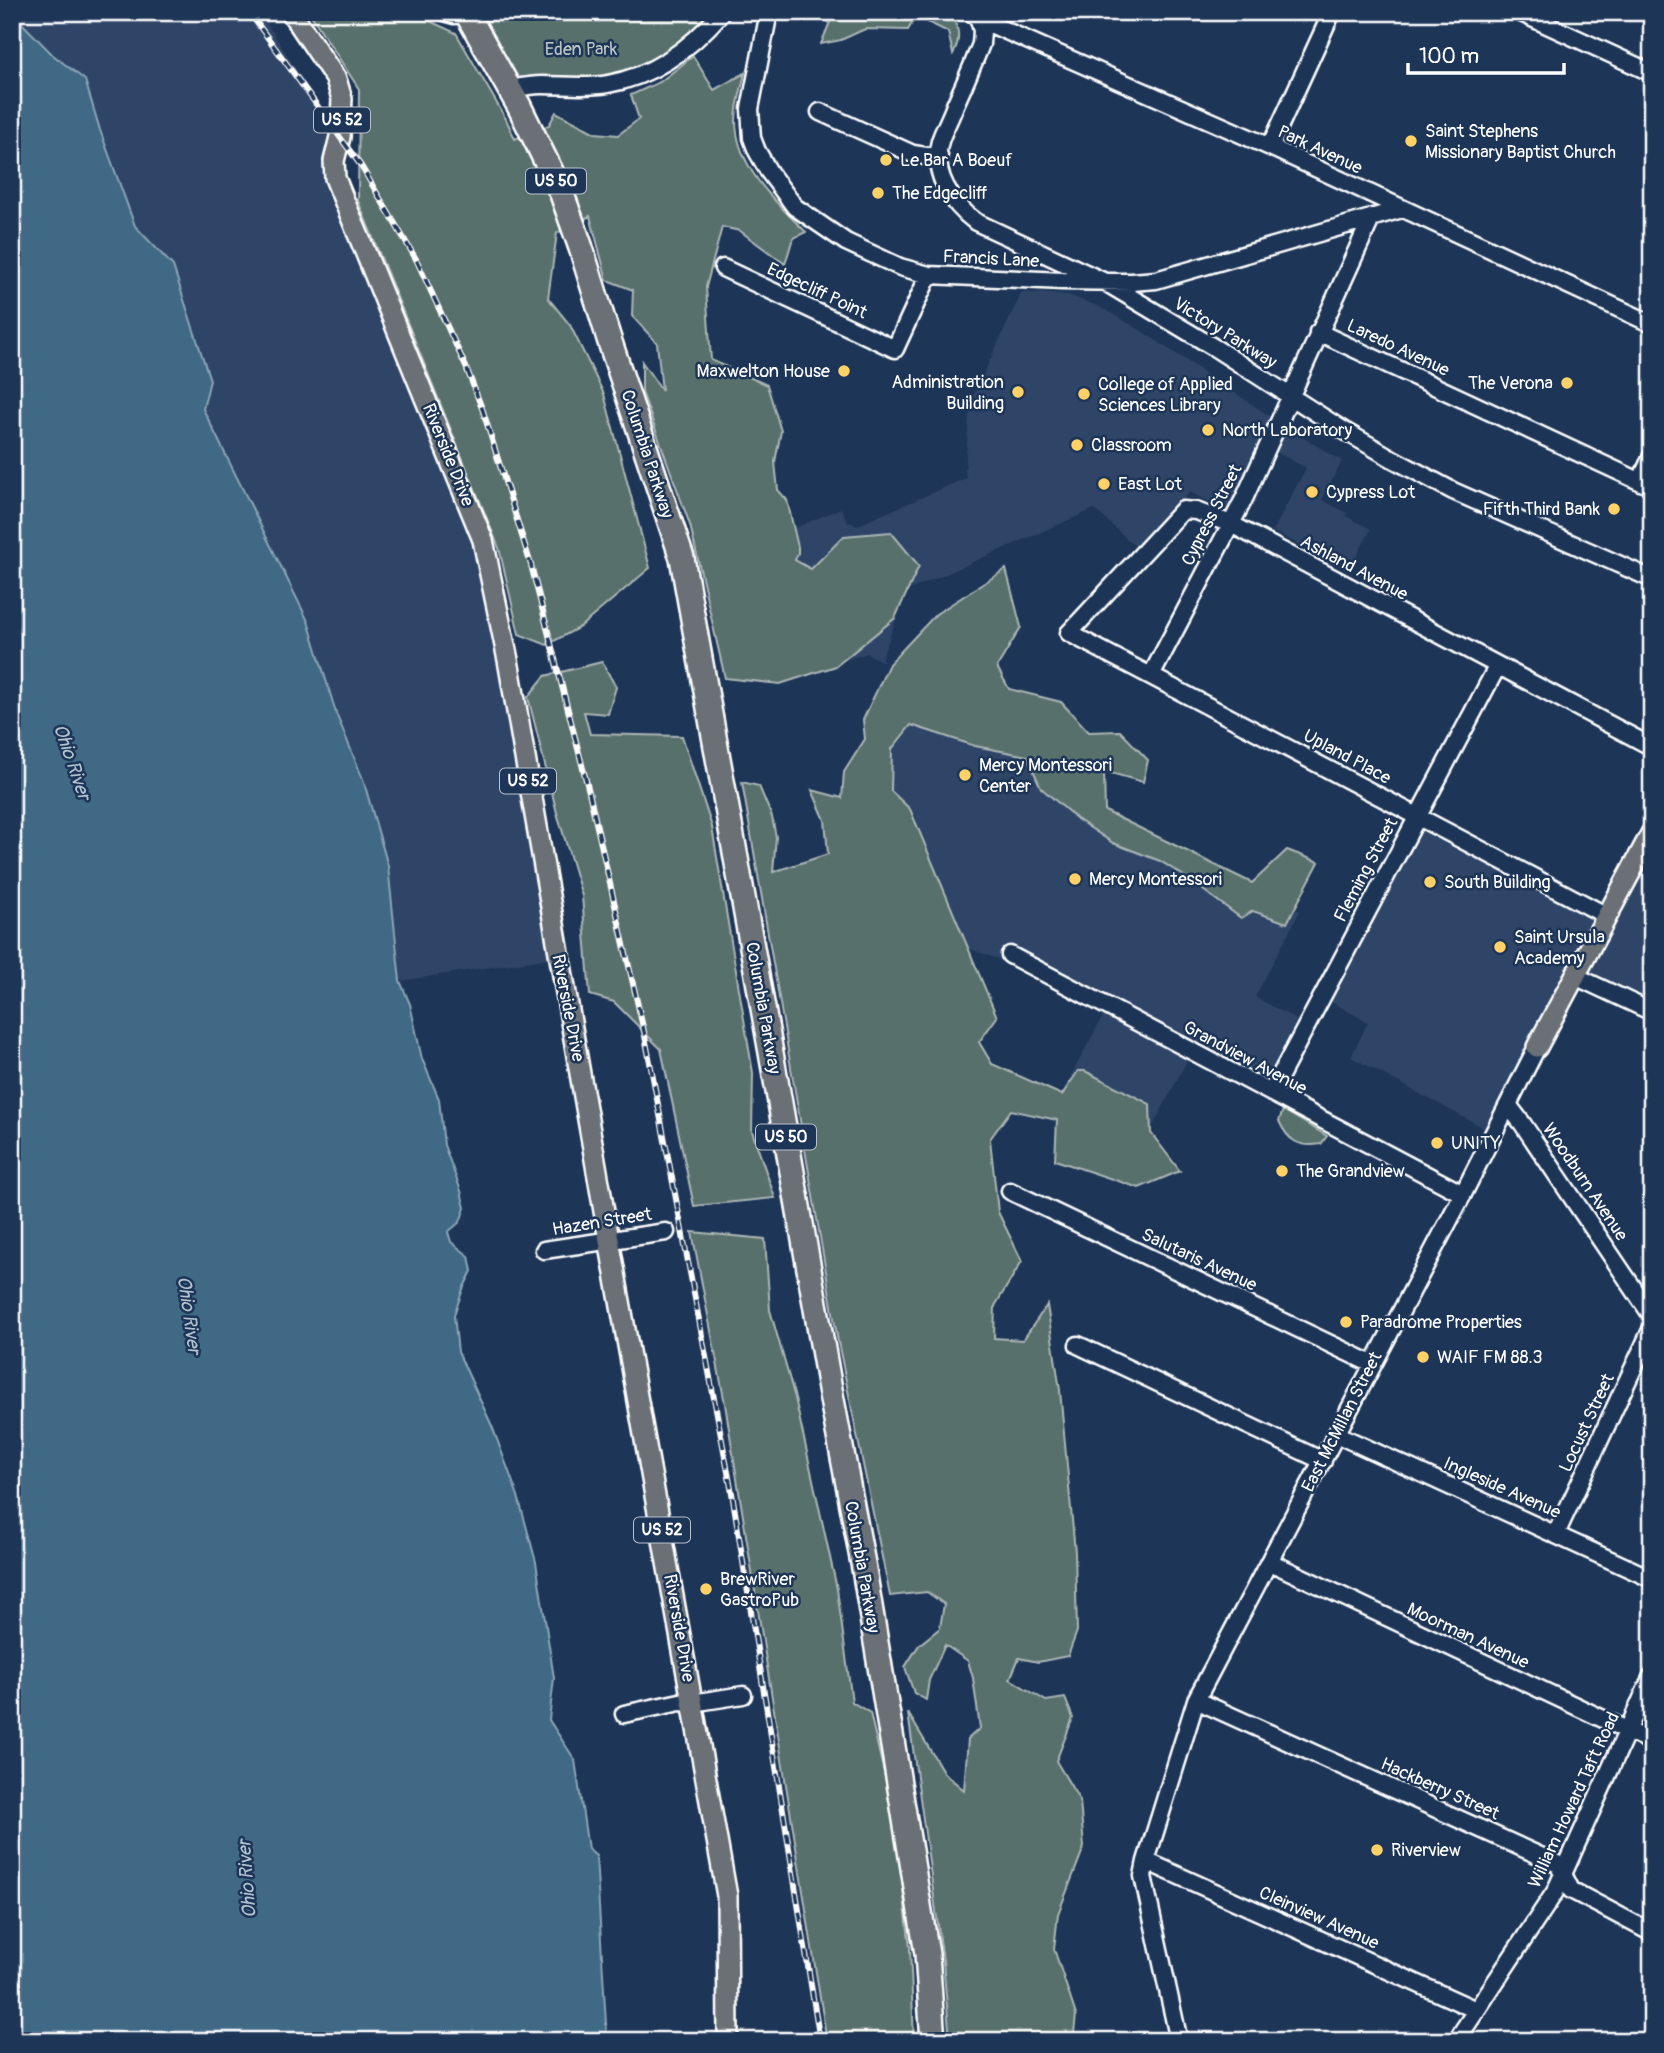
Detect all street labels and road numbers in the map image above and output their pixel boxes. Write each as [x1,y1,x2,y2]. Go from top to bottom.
road number: US 52 [314,108,370,132]
street label: Park Avenue [1274,120,1366,180]
road number: US 50 [526,168,586,194]
street label: Francis Lane [942,245,1040,273]
street label: Edgecliff Point [763,258,872,325]
street label: Victory Parkway [1169,292,1281,374]
street label: Laredo Avenue [1343,314,1453,382]
street label: Columbia Parkway [615,387,679,521]
street label: Riverside Drive [417,400,479,510]
street label: Cypress Street [1177,460,1248,570]
street label: Ashland Avenue [1296,530,1412,606]
street label: Upland Place [1299,724,1395,790]
road number: US 52 [500,768,556,794]
street label: Fleming Street [1329,813,1403,926]
street label: Columbia Parkway [740,940,786,1076]
street label: Riverside Drive [546,952,590,1064]
street label: Grandview Avenue [1179,1016,1311,1100]
street label: Woodburn Avenue [1537,1119,1633,1245]
road number: US 50 [756,1124,816,1149]
street label: Hazen Street [551,1203,654,1241]
street label: Salutaris Avenue [1138,1223,1260,1297]
street label: East McMillan Street [1297,1347,1388,1496]
street label: Locust Street [1554,1369,1620,1476]
street label: Ingleside Avenue [1440,1452,1564,1524]
street label: Columbia Parkway [839,1499,885,1635]
road number: US 52 [634,1518,690,1542]
street label: Riverside Drive [658,1572,700,1684]
street label: Moorman Avenue [1403,1598,1533,1674]
street label: William Howard Taft Road [1523,1708,1625,1892]
street label: Hackberry Street [1377,1753,1504,1826]
street label: Cleinview Avenue [1255,1881,1383,1955]

